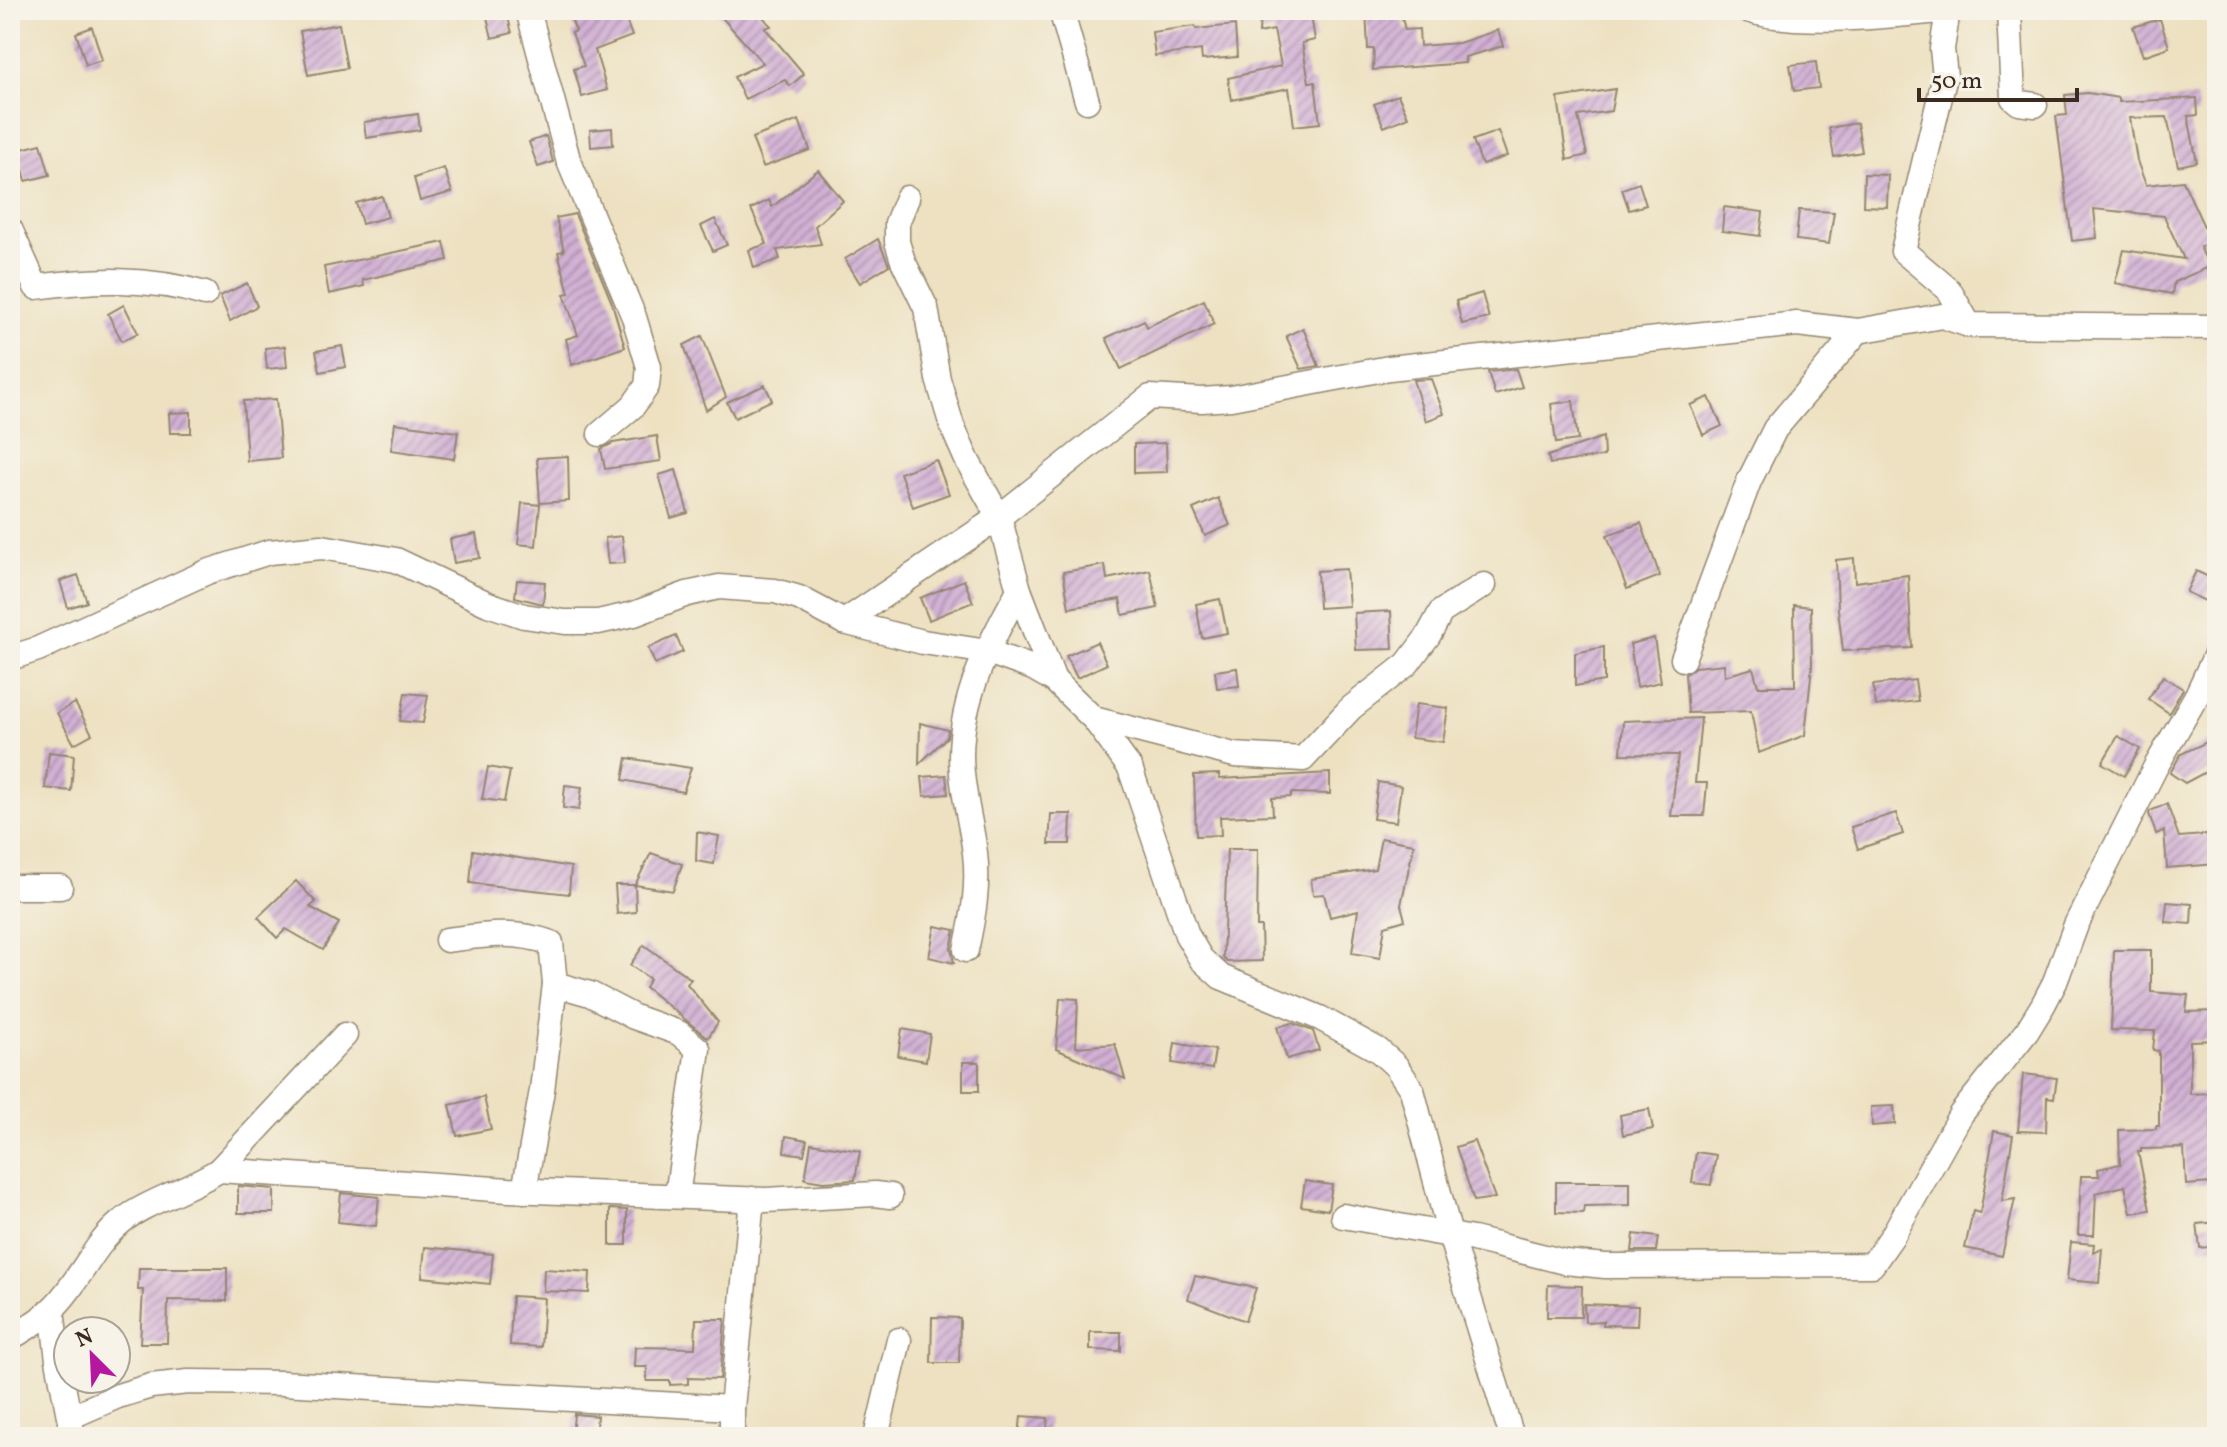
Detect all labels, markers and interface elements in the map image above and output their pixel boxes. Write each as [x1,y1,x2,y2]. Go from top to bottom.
scale bar [1919,52,2077,102]
text: 50 m [1931,65,1983,99]
north arrow [52,1315,132,1395]
text: N [71,1322,99,1356]

